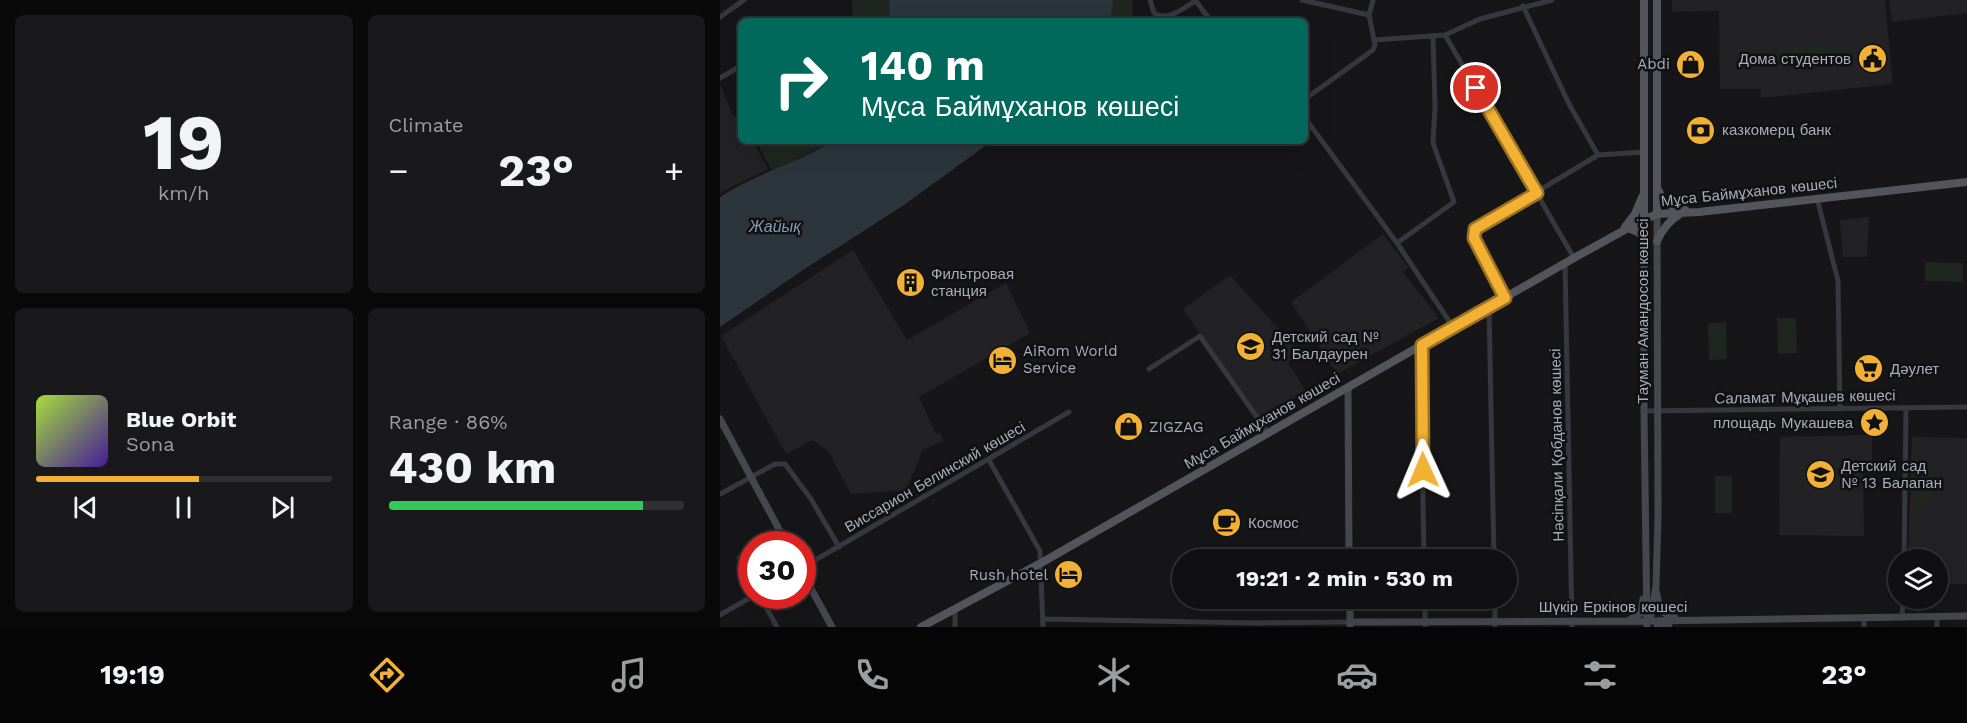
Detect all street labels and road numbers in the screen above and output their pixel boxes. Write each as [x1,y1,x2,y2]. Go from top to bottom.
street label: Мұса Баймұханов көшесі [1660,174,1838,210]
street label: Тауман Амандосов көшесі [1634,218,1652,404]
street label: Нәсіпқали Қобданов көшесі [1546,348,1568,542]
street label: Мұса Баймұханов көшесі [1181,369,1343,473]
street label: Саламат Мұқашев көшесі [1714,386,1896,408]
street label: Виссарион Белинский көшесі [842,418,1028,536]
street label: Шүкір Еркінов көшесі [1539,598,1687,616]

